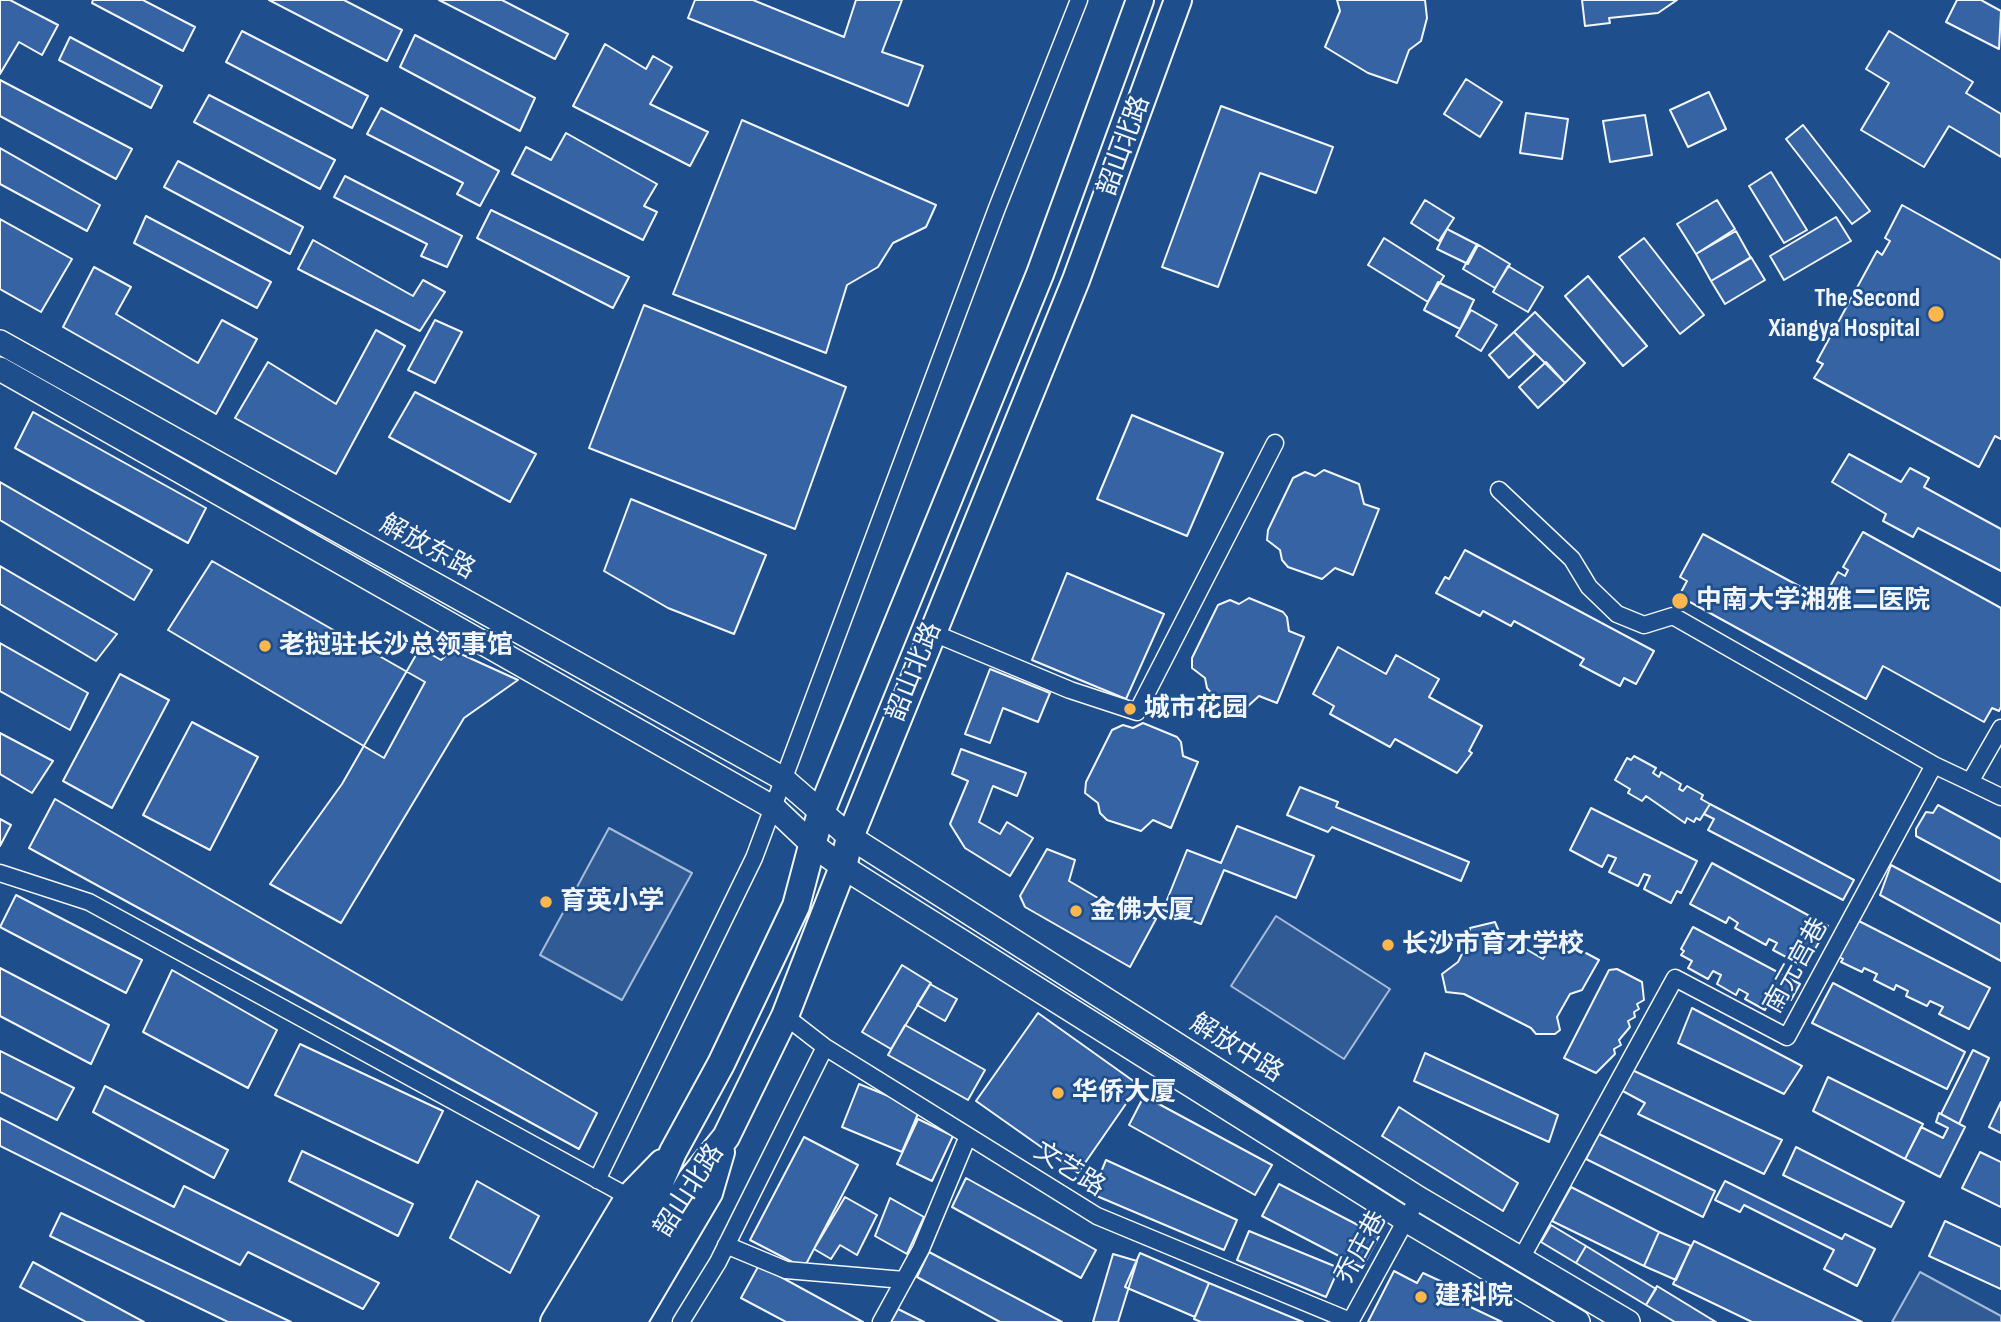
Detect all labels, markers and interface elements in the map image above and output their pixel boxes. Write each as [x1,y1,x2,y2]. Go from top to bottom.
street label: 韶山北路 [1093,92,1157,200]
place label: The Second Xiangya Hospital [1768,283,1920,344]
marker: The Second Xiangya Hospital [1926,304,1946,324]
street label: 解放东路 [374,509,480,587]
place label: 中南大学湘雅二医院 [1696,585,1930,617]
marker: 中南大学湘雅二医院 [1670,591,1690,611]
street label: 韶山北路 [881,618,949,726]
place label: 老挝驻长沙总领事馆 [279,630,513,662]
marker: 老挝驻长沙总领事馆 [257,638,273,654]
place label: 城市花园 [1144,693,1248,725]
marker: 城市花园 [1122,701,1138,717]
place label: 育英小学 [560,886,664,918]
marker: 育英小学 [538,894,554,910]
place label: 金佛大厦 [1090,895,1194,927]
marker: 金佛大厦 [1068,903,1084,919]
street label: 南元宫巷 [1758,913,1836,1019]
place label: 长沙市育才学校 [1402,929,1584,961]
marker: 长沙市育才学校 [1380,937,1396,953]
street label: 解放中路 [1184,1008,1288,1090]
place label: 华侨大厦 [1072,1077,1176,1109]
marker: 华侨大厦 [1050,1085,1066,1101]
street label: 文艺路 [1028,1136,1110,1204]
street label: 韶山北路 [649,1139,731,1243]
street label: 乔庄巷 [1329,1206,1395,1290]
place label: 建科院 [1435,1281,1513,1313]
marker: 建科院 [1413,1289,1429,1305]

